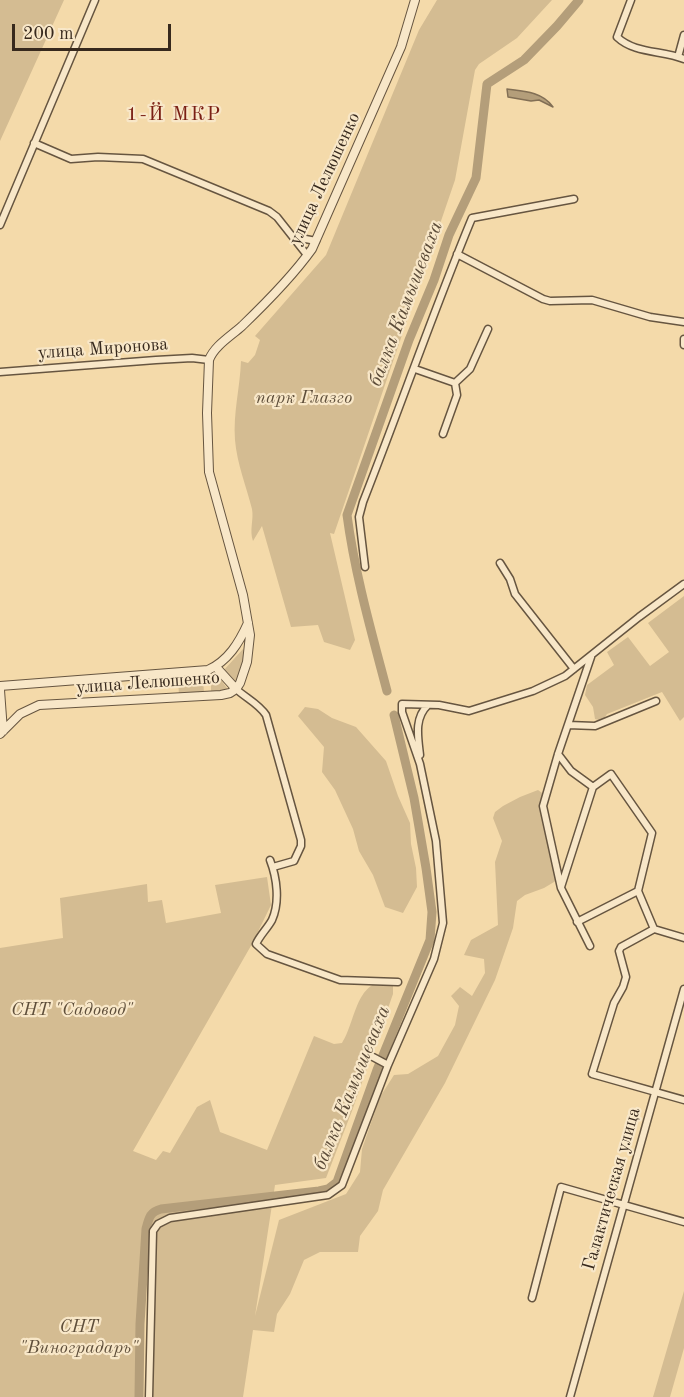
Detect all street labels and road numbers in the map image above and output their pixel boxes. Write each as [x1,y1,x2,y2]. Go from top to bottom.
street label: улица Лелюшенко [285,109,365,249]
street label: улица Миронова [37,334,169,364]
street label: улица Лелюшенко [75,667,221,699]
street label: Галактическая улица [578,1105,646,1273]

